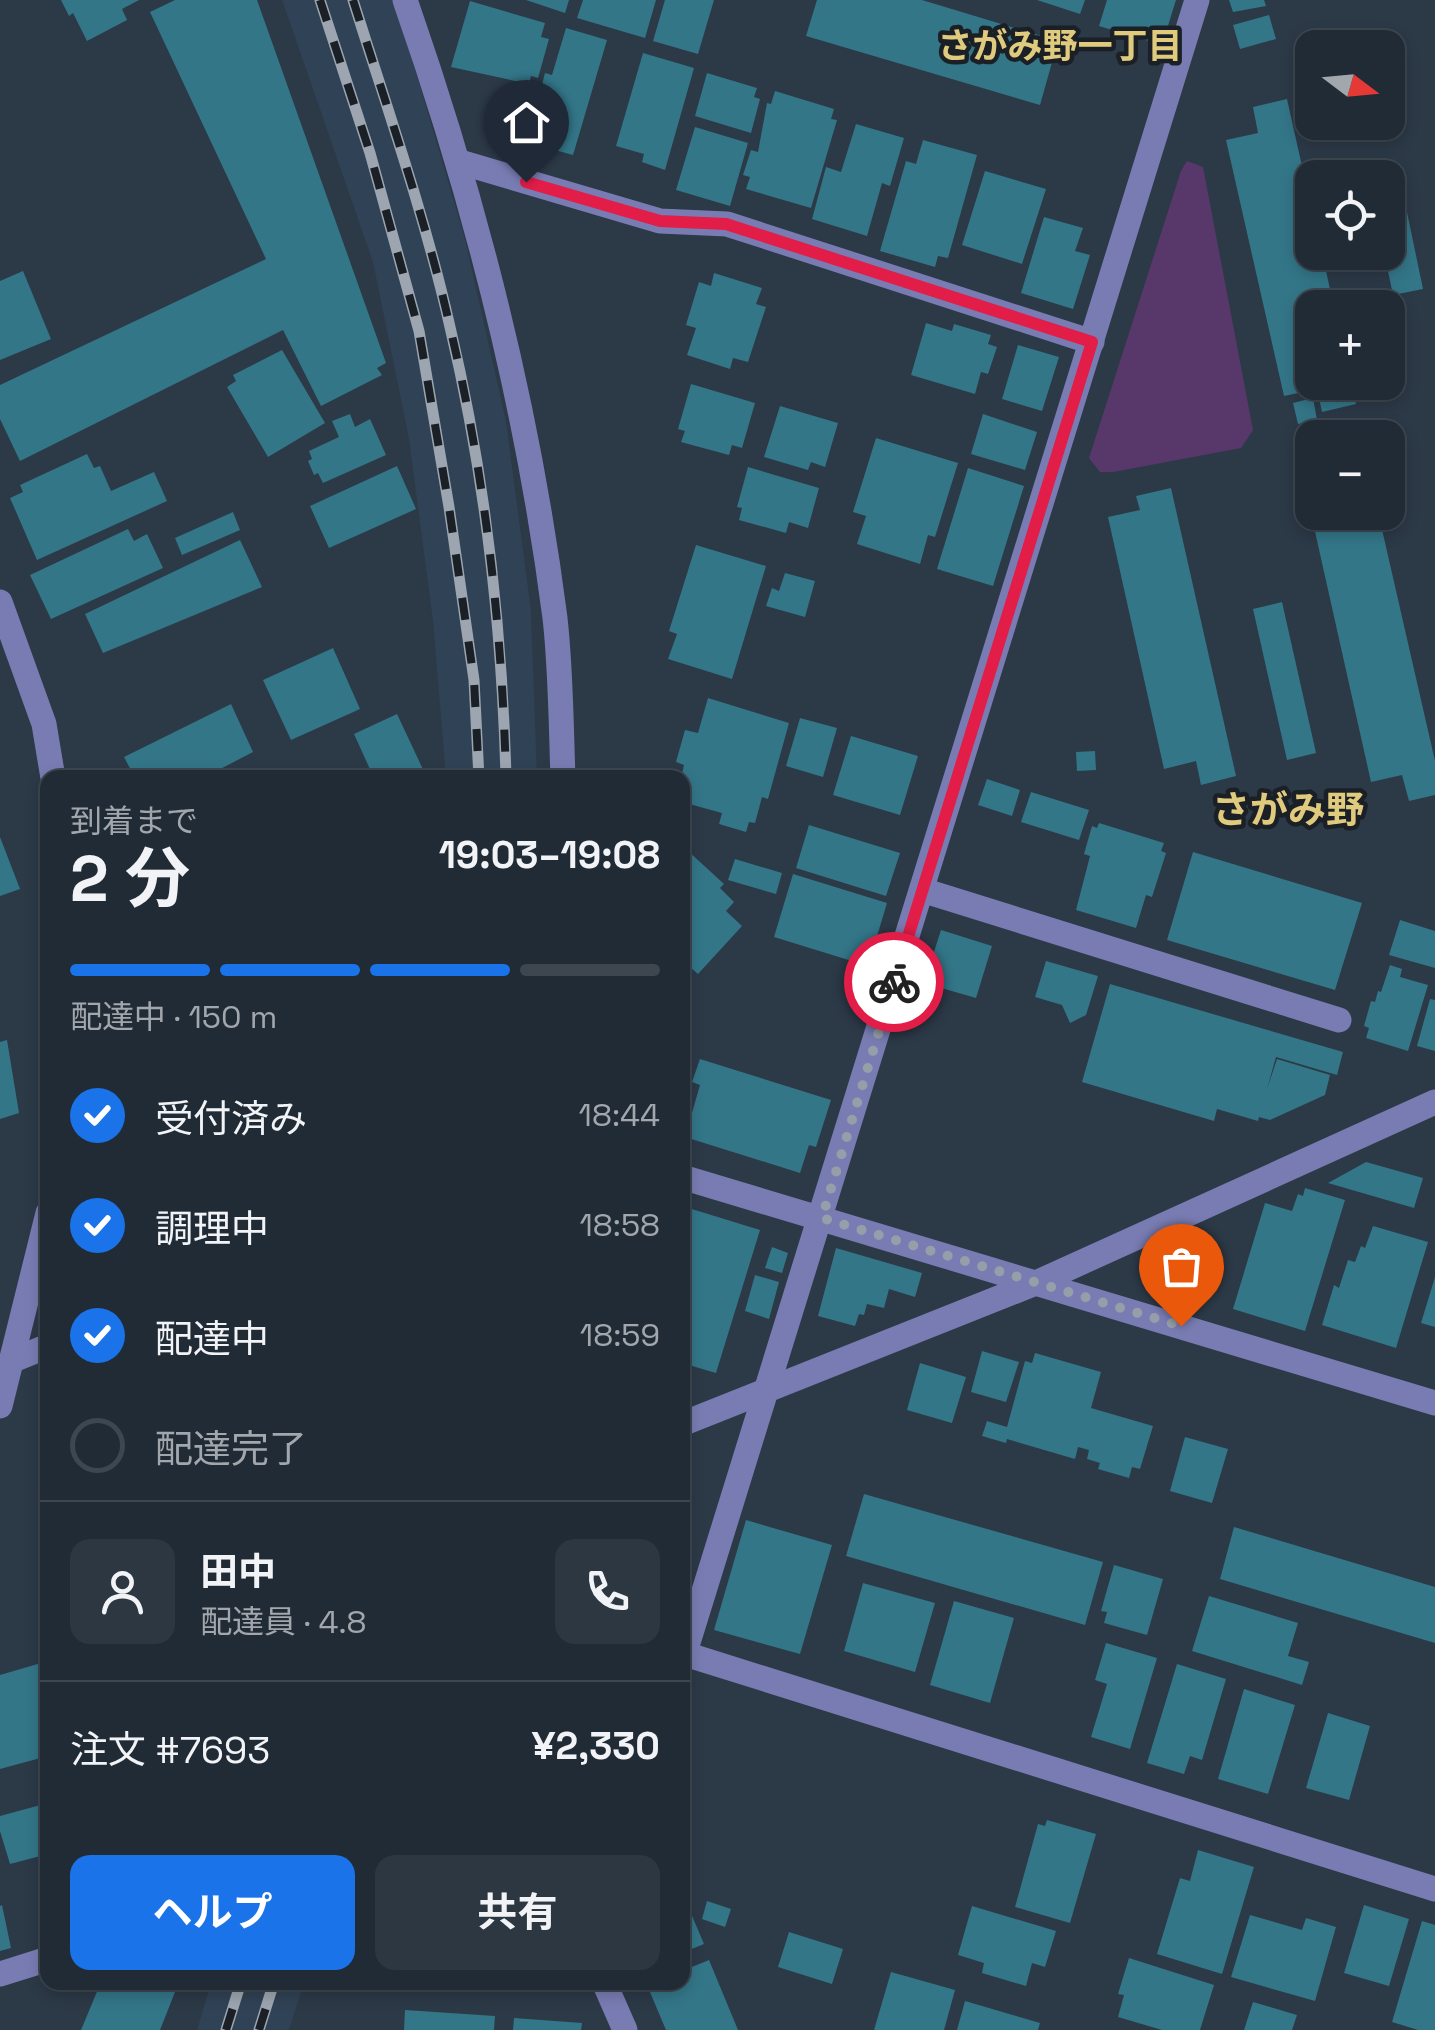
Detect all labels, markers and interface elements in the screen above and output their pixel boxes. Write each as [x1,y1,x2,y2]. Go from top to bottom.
district label: さがみ野一丁目 [937,24,1183,68]
north arrow [1295,30,1405,140]
map controls [1295,30,1405,530]
pin [484,80,569,183]
icon: home [499,95,554,150]
button: locate [1295,160,1405,270]
button: + [1295,290,1405,400]
button: − [1295,420,1405,530]
district label: さがみ野 [1212,786,1364,834]
text: 到着まで [70,801,198,841]
text: 19:03–19:08 [439,831,660,879]
text: 2 分 [70,837,190,920]
courier [844,932,944,1032]
icon: bike [867,955,922,1010]
text: 配達中 · 150 m [70,997,277,1037]
icon: check [70,1088,125,1143]
text: 受付済み [155,1095,307,1143]
text: 18:44 [579,1095,660,1135]
icon: check [70,1198,125,1253]
text: 調理中 [155,1205,269,1253]
text: 18:58 [579,1205,660,1245]
pin [1139,1224,1224,1327]
icon: bag [1154,1239,1209,1294]
icon: check [70,1308,125,1363]
text: 配達中 [155,1315,269,1363]
text: 18:59 [580,1315,660,1355]
text: 配達完了 [155,1425,307,1473]
button: person [70,1539,175,1644]
button: phone [555,1539,660,1644]
text: 田中 [200,1548,276,1596]
text: 配達員 · 4.8 [200,1602,366,1642]
text: ¥2,330 [532,1722,660,1770]
text: 注文 #7693 [70,1726,270,1774]
button: ヘルプ [70,1855,355,1970]
button: 共有 [375,1855,660,1970]

